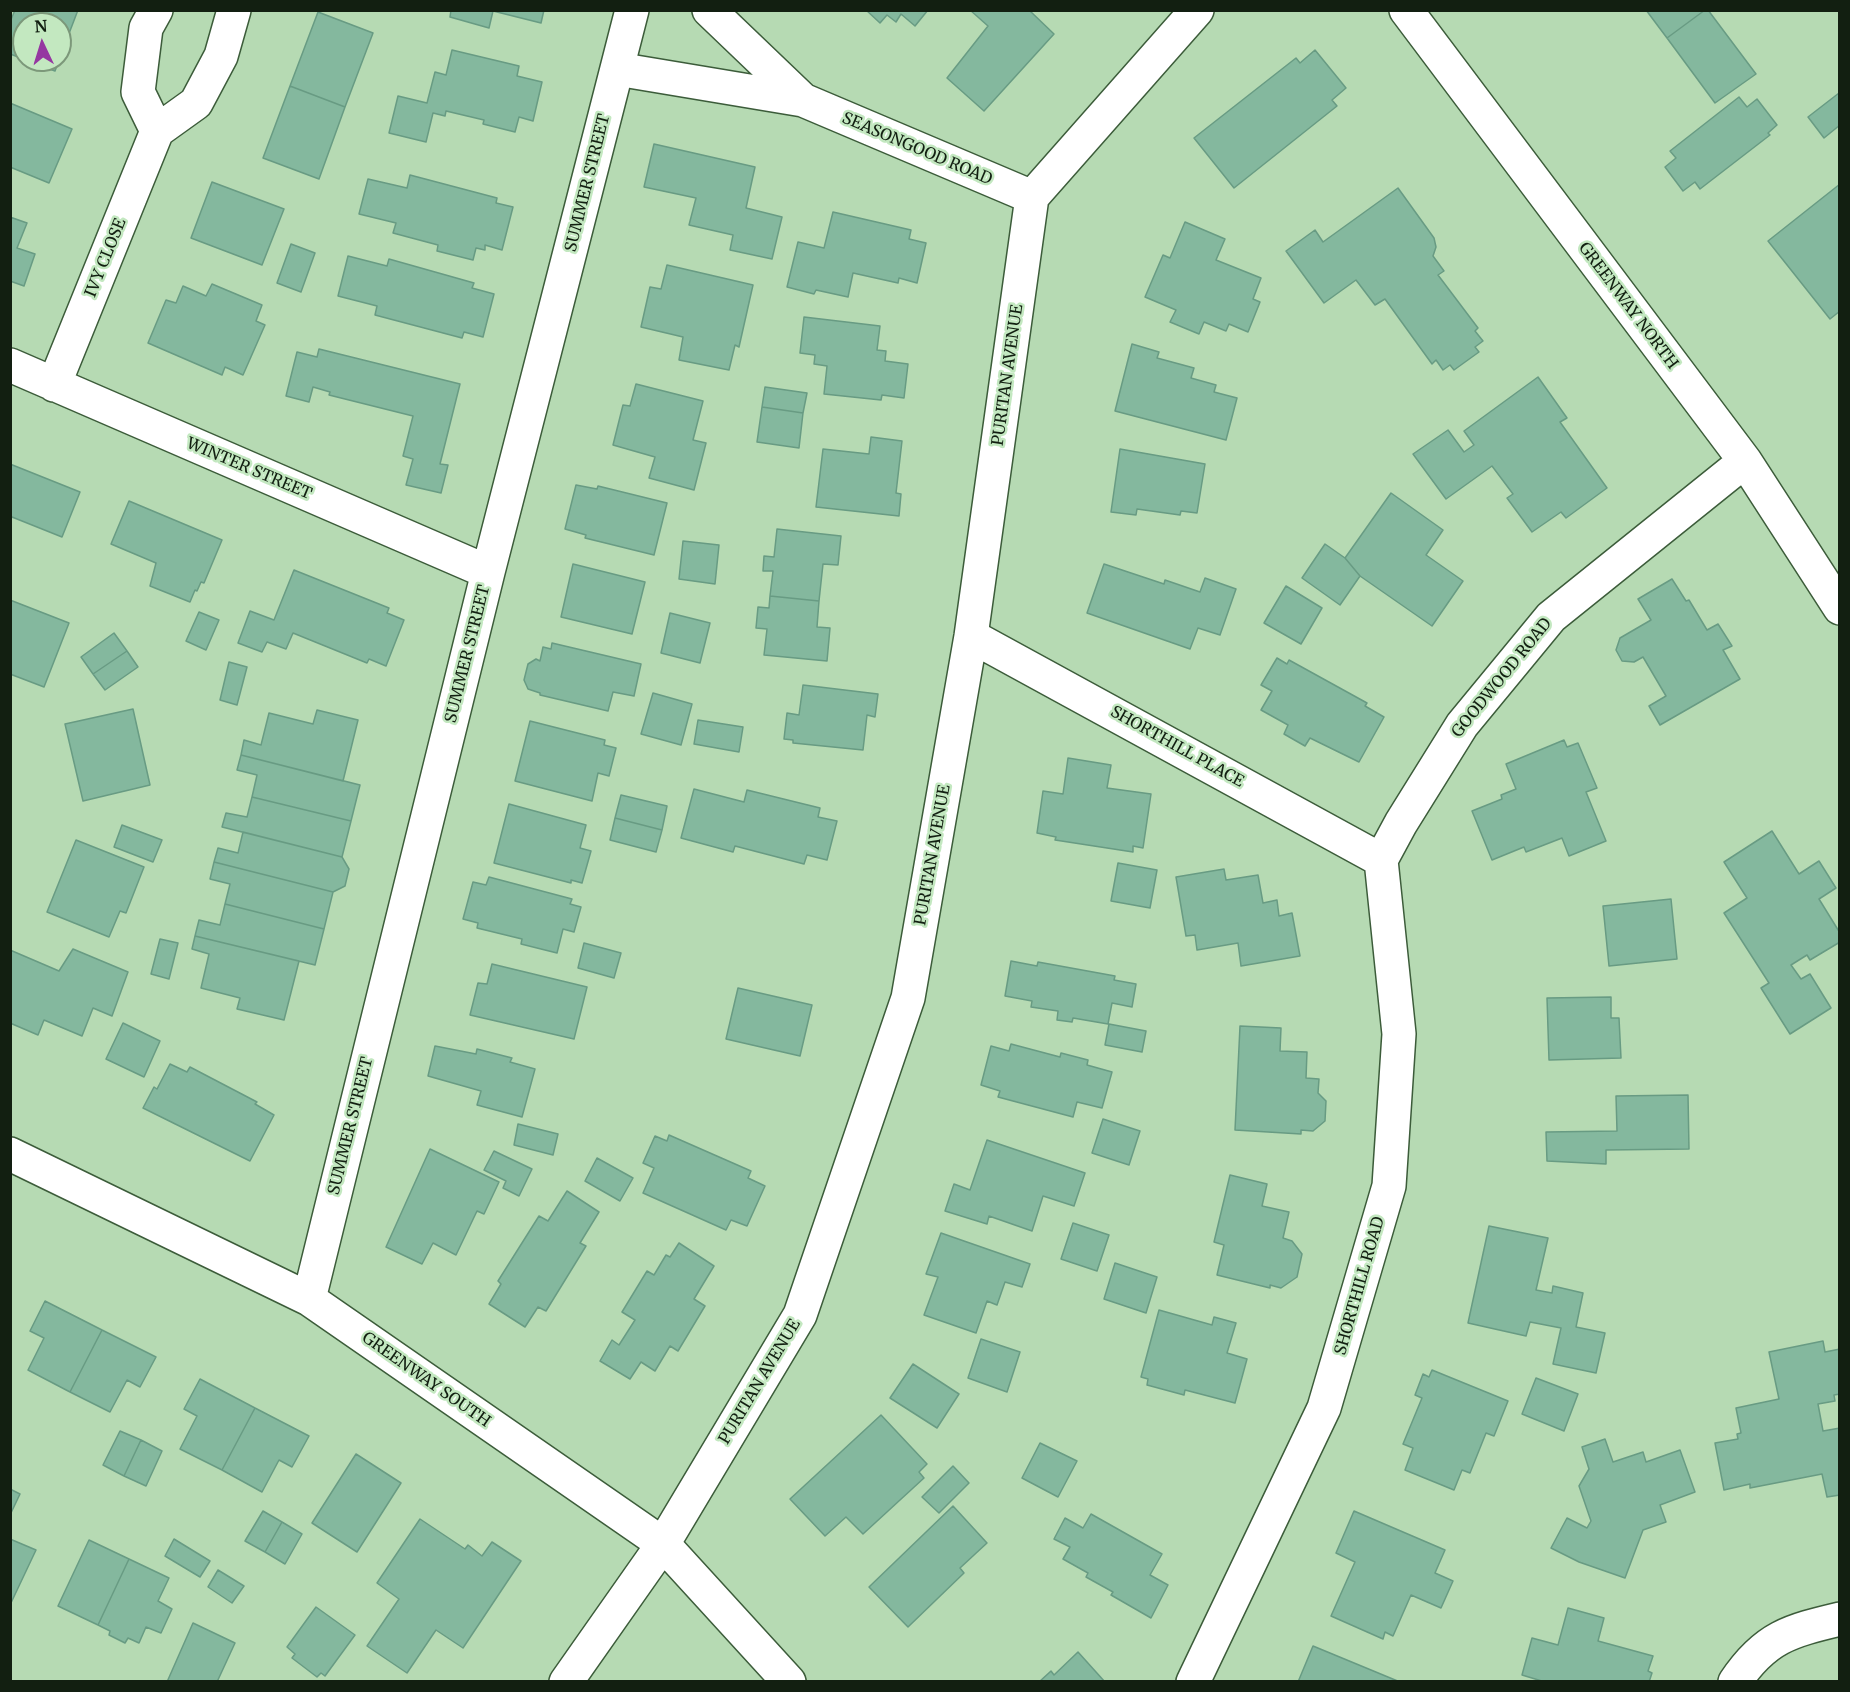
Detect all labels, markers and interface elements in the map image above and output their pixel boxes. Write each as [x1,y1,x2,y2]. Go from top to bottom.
north arrow [12,12,72,72]
text: N [34,16,48,36]
street label: SEASONGOOD ROAD [839,109,995,189]
street label: SUMMER STREET [562,112,614,254]
street label: IVY CLOSE [82,216,130,300]
street label: GREENWAY NORTH [1574,239,1682,373]
street label: PURITAN AVENUE [989,303,1027,447]
street label: WINTER STREET [184,434,314,504]
street label: SUMMER STREET [442,583,494,725]
street label: GOODWOOD ROAD [1448,615,1556,741]
street label: SHORTHILL PLACE [1107,702,1247,792]
street label: PURITAN AVENUE [911,783,955,927]
street label: SUMMER STREET [325,1055,377,1197]
street label: SHORTHILL ROAD [1331,1215,1389,1357]
street label: PURITAN AVENUE [715,1316,805,1448]
street label: GREENWAY SOUTH [358,1328,494,1432]

